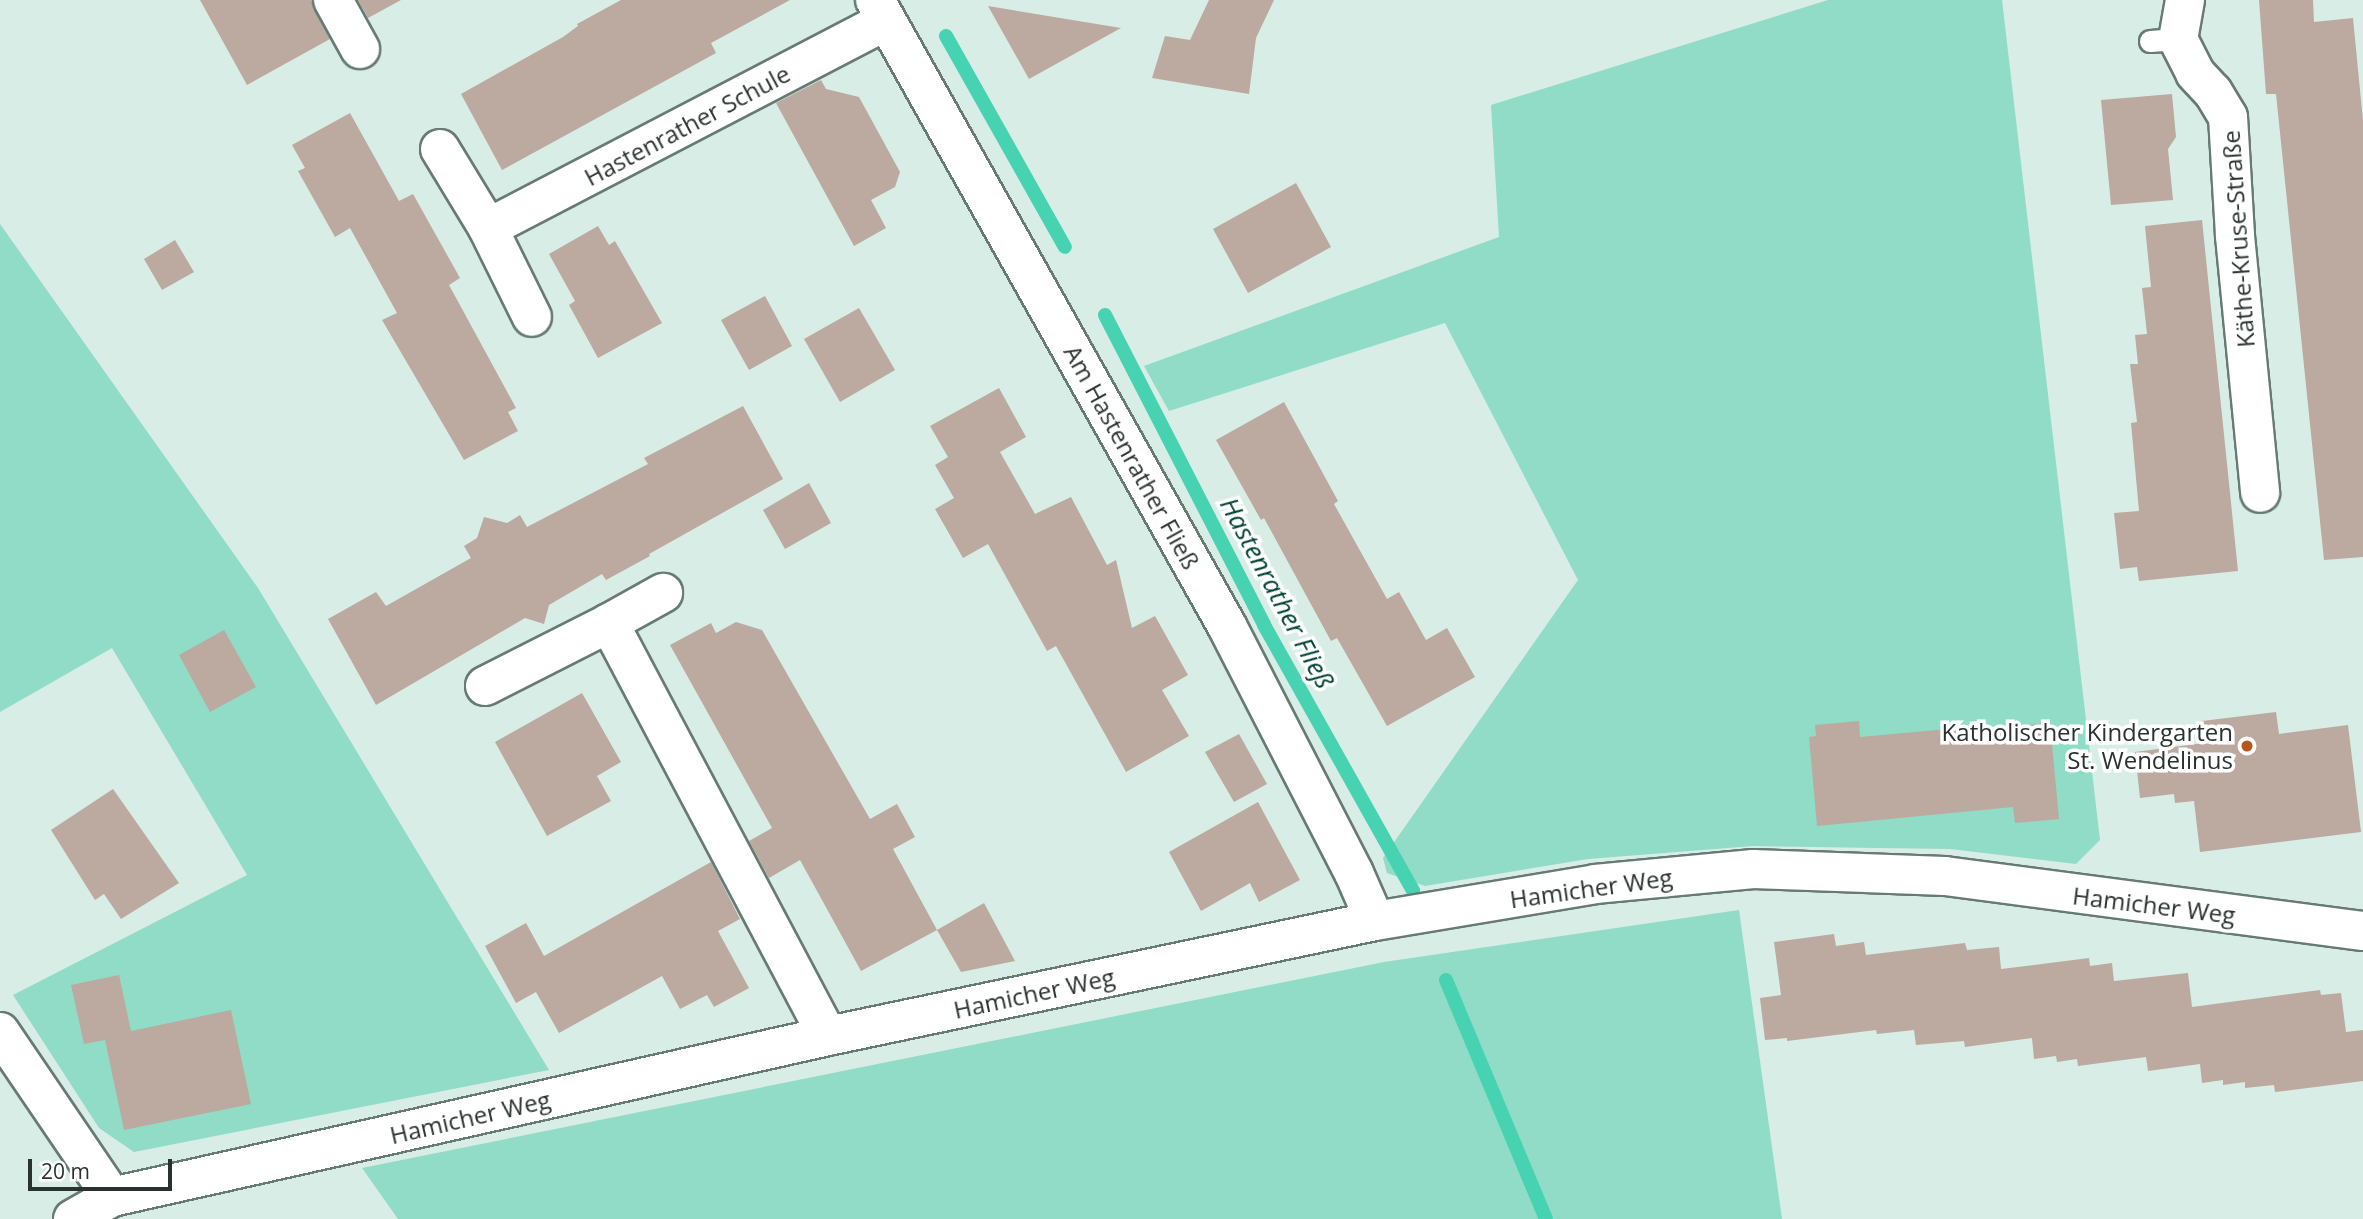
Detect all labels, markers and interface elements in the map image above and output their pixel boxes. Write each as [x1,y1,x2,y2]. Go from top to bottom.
street label: Hastenrather Schule [579,59,795,191]
street label: Käthe-Kruse-Straße [2216,129,2260,349]
street label: Am Hastenrather Fließ [1058,340,1206,574]
water label: Hastenrather Fließ [1213,492,1341,694]
place label: Katholischer Kindergarten St. Wendelinus [1942,718,2233,774]
marker: Katholischer Kindergarten St. Wendelinus [2239,738,2255,754]
street label: Hamicher Weg [1508,862,1674,914]
street label: Hamicher Weg [2071,881,2237,929]
street label: Hamicher Weg [951,962,1117,1024]
street label: Hamicher Weg [387,1085,553,1149]
scale bar [32,1146,175,1190]
text: 20 m [41,1157,90,1185]

